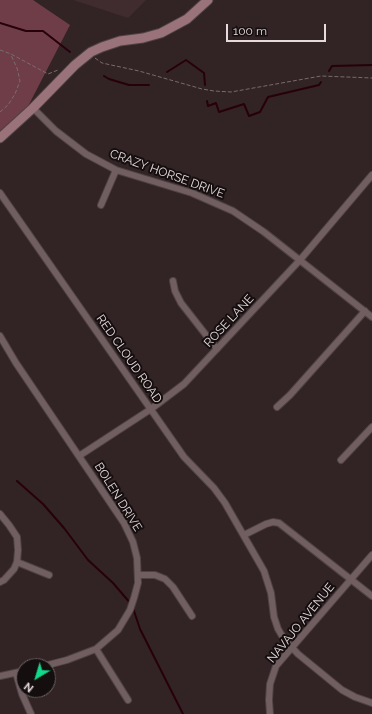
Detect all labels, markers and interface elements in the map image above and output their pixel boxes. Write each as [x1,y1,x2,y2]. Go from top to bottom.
scale bar [228,16,328,42]
text: 100 m [233,24,267,38]
street label: CRAZY HORSE DRIVE [108,147,226,201]
street label: ROSE LANE [201,292,257,350]
street label: RED CLOUD ROAD [93,312,165,406]
street label: BOLEN DRIVE [91,460,145,534]
street label: NAVAJO AVENUE [264,580,338,666]
north arrow [16,658,56,698]
text: N [22,679,36,695]

